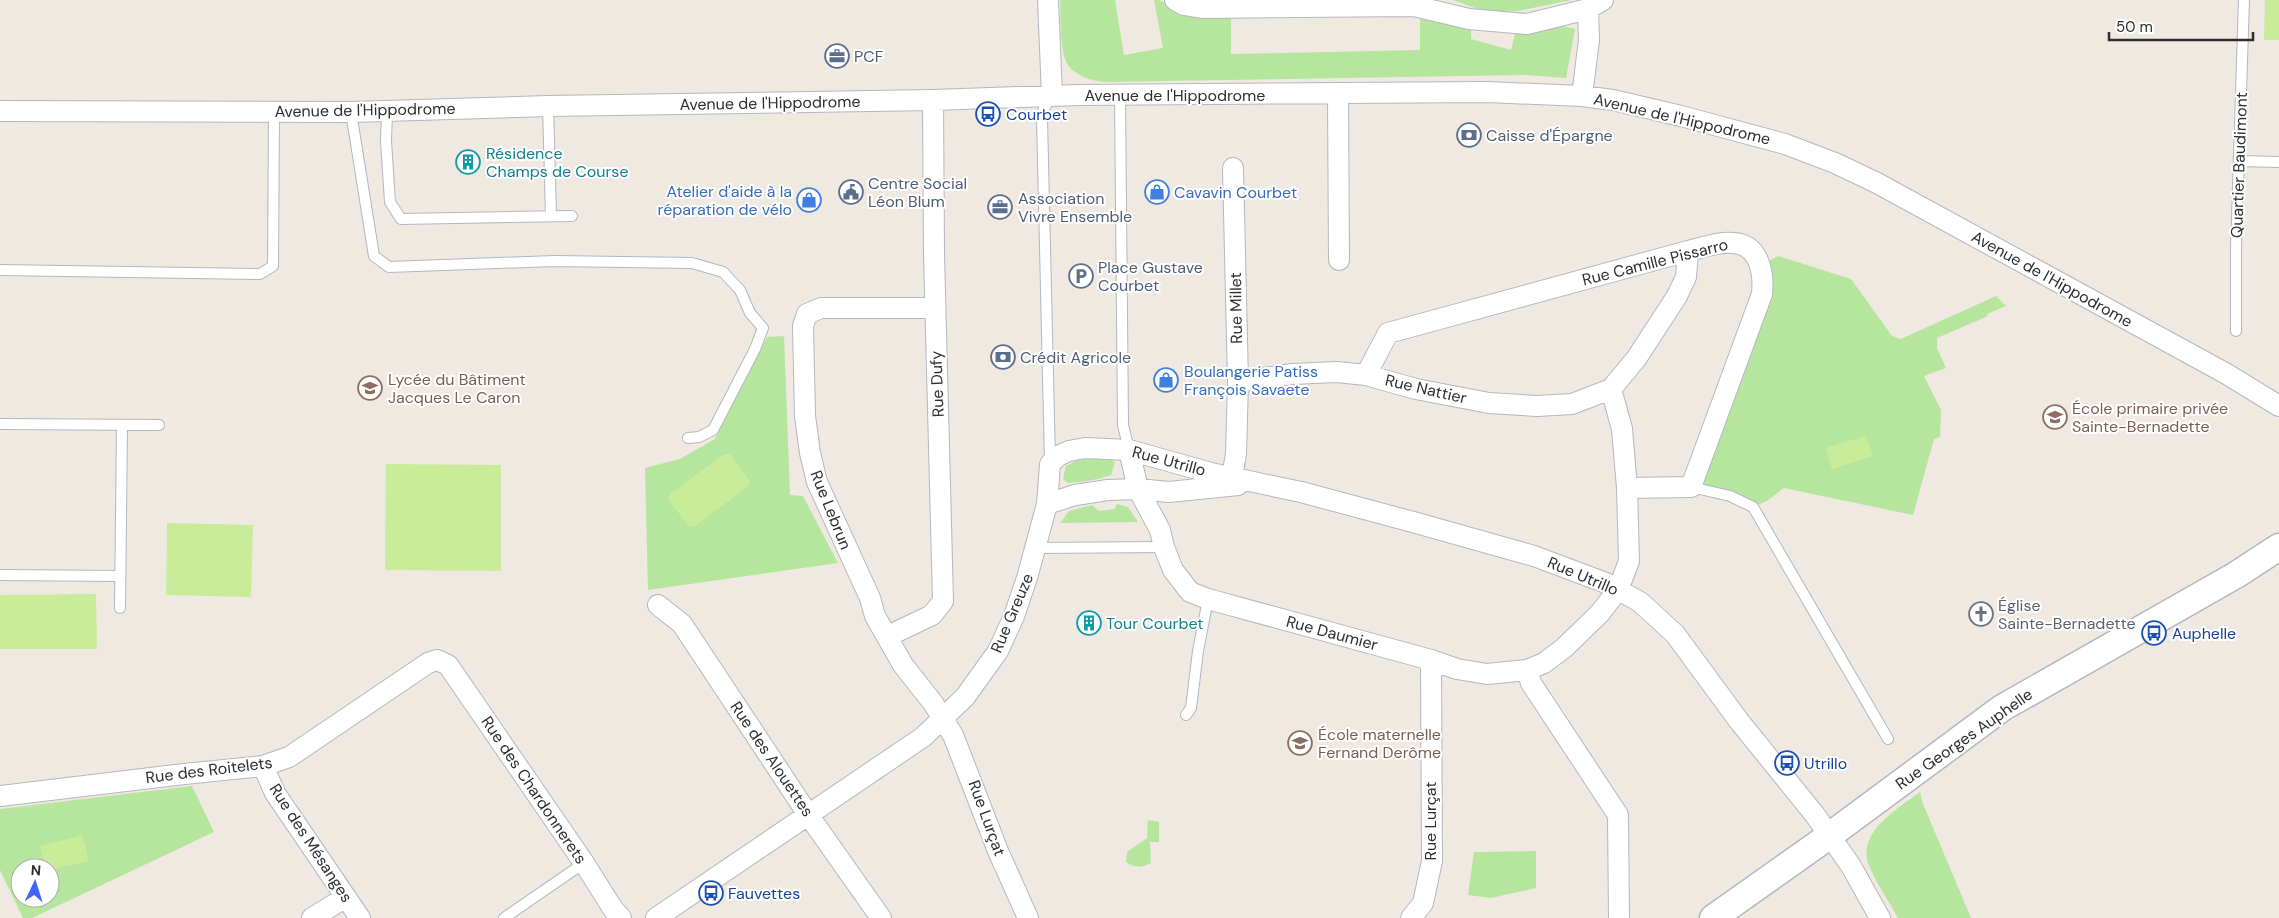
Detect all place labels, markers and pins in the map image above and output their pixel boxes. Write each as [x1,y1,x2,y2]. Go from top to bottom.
office icon: PCF [824,43,850,69]
place label: PCF [854,46,884,67]
bus stop icon: Courbet [975,101,1001,127]
place label: Courbet [1006,104,1067,125]
bank icon: Caisse d'Épargne [1456,122,1482,148]
place label: Caisse d'Épargne [1486,125,1613,146]
place label: Résidence Champs de Course [486,143,628,182]
building icon: Résidence Champs de Course [455,149,481,175]
place label: Centre Social Léon Blum [868,173,967,212]
public building icon: Centre Social Léon Blum [838,179,864,205]
shop icon: Cavavin Courbet [1144,179,1170,205]
place label: Atelier d'aide à la réparation de vélo [658,181,792,220]
place label: Cavavin Courbet [1174,182,1297,203]
shop icon: Atelier d'aide à la réparation de vélo [796,187,822,213]
place label: Association Vivre Ensemble [1018,188,1132,227]
office icon: Association Vivre Ensemble [987,194,1013,220]
place label: Place Gustave Courbet [1098,257,1203,296]
parking icon: Place Gustave Courbet [1068,263,1094,289]
bank icon: Crédit Agricole [990,344,1016,370]
place label: Crédit Agricole [1020,347,1131,368]
place label: Boulangerie Patiss François Savaete [1184,361,1318,400]
shop icon: Boulangerie Patiss François Savaete [1153,367,1179,393]
place label: Lycée du Bâtiment Jacques Le Caron [388,369,526,408]
school or university icon: Lycée du Bâtiment Jacques Le Caron [357,375,383,401]
place label: École primaire privée Sainte-Bernadette [2072,398,2228,437]
school or university icon: École primaire privée Sainte-Bernadette [2042,404,2068,430]
place label: Église Sainte-Bernadette [1998,595,2136,634]
church icon: Église Sainte-Bernadette [1968,601,1994,627]
building icon: Tour Courbet [1076,610,1102,636]
place label: Tour Courbet [1106,613,1204,634]
bus stop icon: Auphelle [2141,620,2167,646]
place label: Auphelle [2172,623,2236,644]
place label: École maternelle Fernand Derôme [1318,724,1441,763]
school or university icon: École maternelle Fernand Derôme [1287,730,1313,756]
bus stop icon: Utrillo [1774,750,1800,776]
place label: Utrillo [1804,753,1847,774]
bus stop icon: Fauvettes [698,880,724,906]
place label: Fauvettes [728,883,800,904]

